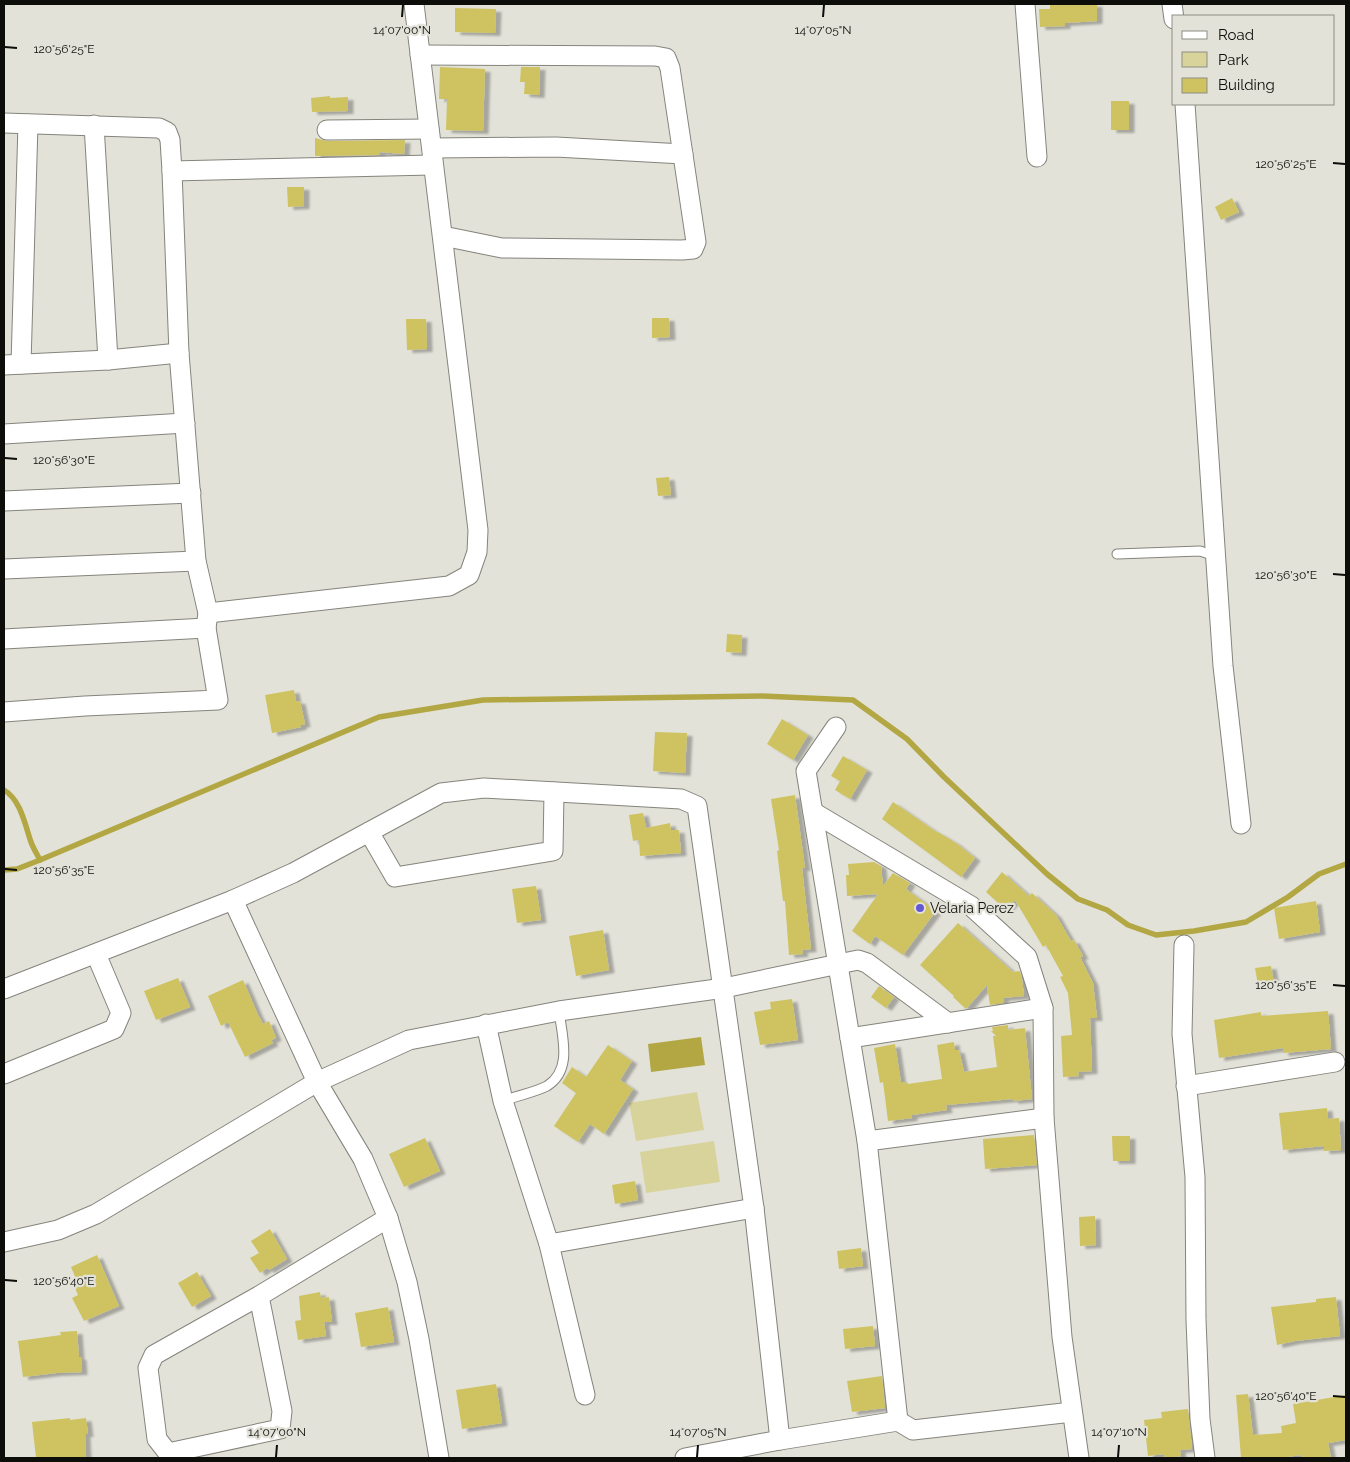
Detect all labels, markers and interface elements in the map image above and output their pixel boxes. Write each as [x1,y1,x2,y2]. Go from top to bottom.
legend [1172,15,1335,105]
text: 14°07'00"N [373,23,431,37]
text: 14°07'05"N [794,23,852,37]
text: Road [1218,26,1254,44]
text: 120°56'25"E [33,42,95,56]
text: Park [1218,51,1249,69]
text: Building [1218,76,1275,94]
text: 120°56'25"E [1255,157,1317,171]
text: 120°56'30"E [33,453,95,467]
text: 120°56'30"E [1255,568,1317,582]
text: 120°56'35"E [33,863,95,877]
place label: Velaria Perez [930,900,1014,916]
marker: Velaria Perez [914,902,926,914]
text: 120°56'35"E [1255,978,1317,992]
text: 120°56'40"E [33,1274,95,1288]
text: 120°56'40"E [1255,1389,1317,1403]
text: 14°07'00"N [248,1425,306,1439]
text: 14°07'05"N [669,1425,727,1439]
text: 14°07'10"N [1091,1425,1147,1439]

